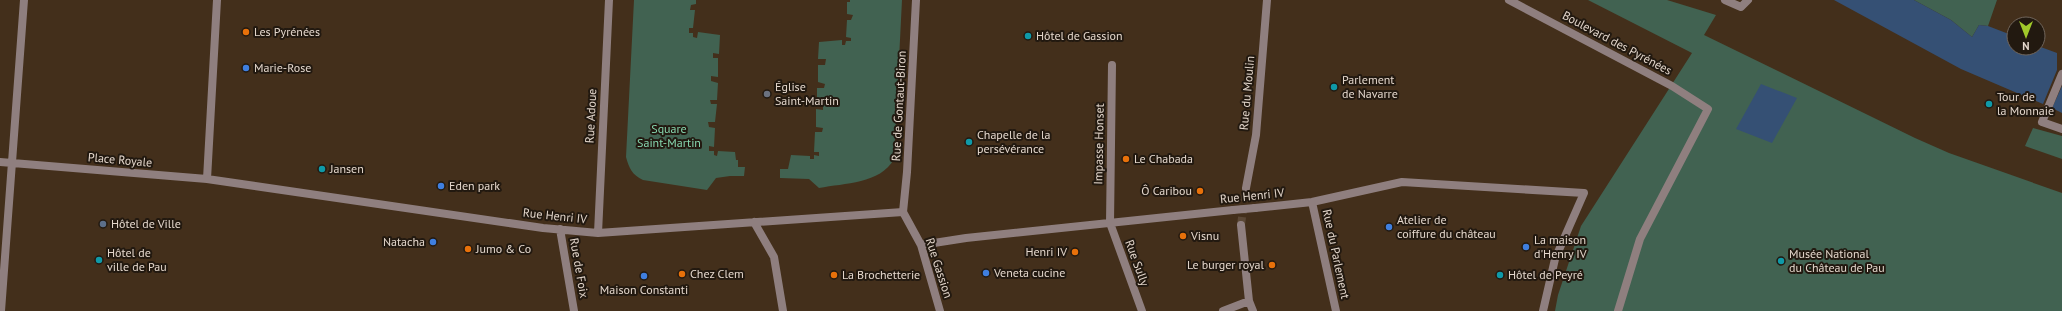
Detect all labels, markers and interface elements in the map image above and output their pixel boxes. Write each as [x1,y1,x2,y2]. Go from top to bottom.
street label: Boulevard des Pyrénées [1560,7,1674,78]
north arrow [2006,16,2046,56]
place label: Les Pyrénées [254,24,320,39]
marker: Les Pyrénées [241,27,251,37]
place label: Hôtel de Gassion [1036,28,1123,43]
marker: Hôtel de Gassion [1023,31,1033,41]
text: N [2022,39,2030,53]
street label: Rue de Gontaut-Biron [888,50,909,162]
street label: Rue du Moulin [1236,55,1257,131]
place label: Marie-Rose [254,60,311,75]
marker: Marie-Rose [241,63,251,73]
place label: Parlement de Navarre [1342,72,1398,101]
place label: Église Saint-Martin [775,79,839,108]
marker: Parlement de Navarre [1329,82,1339,92]
street label: Rue Adoue [582,88,599,144]
marker: Église Saint-Martin [762,89,772,99]
place label: Tour de la Monnaie [1997,89,2054,118]
marker: Tour de la Monnaie [1984,99,1994,109]
street label: Impasse Honset [1090,103,1107,185]
park label: Square Saint-Martin [637,121,701,150]
place label: Chapelle de la persévérance [977,127,1051,156]
marker: Chapelle de la persévérance [964,137,974,147]
street label: Place Royale [87,149,153,170]
place label: Le Chabada [1134,151,1193,166]
marker: Le Chabada [1121,154,1131,164]
place label: Jansen [329,161,364,176]
marker: Jansen [317,164,327,174]
place label: Eden park [449,178,500,193]
marker: Eden park [436,181,446,191]
place label: Ô Caribou [1141,183,1192,198]
street label: Rue Henri IV [1219,185,1285,206]
marker: Ô Caribou [1195,186,1205,196]
street label: Rue Henri IV [522,205,588,226]
street label: Rue du Parlement [1320,208,1353,300]
place label: Atelier de coiffure du château [1397,212,1496,241]
place label: Hôtel de Ville [111,216,181,231]
marker: Hôtel de Ville [98,219,108,229]
marker: Atelier de coiffure du château [1384,222,1394,232]
place label: Visnu [1190,228,1219,243]
marker: Visnu [1178,231,1188,241]
place label: La maison d'Henry IV [1534,232,1587,261]
place label: Natacha [383,234,425,249]
street label: Rue Gassion [923,236,956,300]
marker: Natacha [428,237,438,247]
street label: Rue de Foix [567,237,592,299]
street label: Rue Sully [1122,238,1153,288]
place label: Jumo & Co [475,241,531,256]
marker: La maison d'Henry IV [1521,242,1531,252]
marker: Jumo & Co [463,244,473,254]
place label: Henri IV [1025,244,1067,259]
place label: Hôtel de ville de Pau [107,245,167,274]
place label: Musée National du Château de Pau [1789,246,1885,275]
marker: Henri IV [1070,247,1080,257]
marker: Hôtel de ville de Pau [94,255,104,265]
marker: Musée National du Château de Pau [1776,256,1786,266]
place label: Le burger royal [1187,257,1264,272]
marker: Le burger royal [1267,260,1277,270]
place label: Veneta cucine [993,265,1065,280]
place label: Chez Clem [690,266,744,281]
place label: La Brochetterie [842,267,920,282]
place label: Hôtel de Peyré [1508,267,1583,282]
marker: Veneta cucine [981,268,991,278]
marker: Chez Clem [677,269,687,279]
marker: La Brochetterie [829,270,839,280]
marker: Hôtel de Peyré [1495,270,1505,280]
marker: Maison Constanti [639,271,649,281]
place label: Maison Constanti [600,282,688,297]

